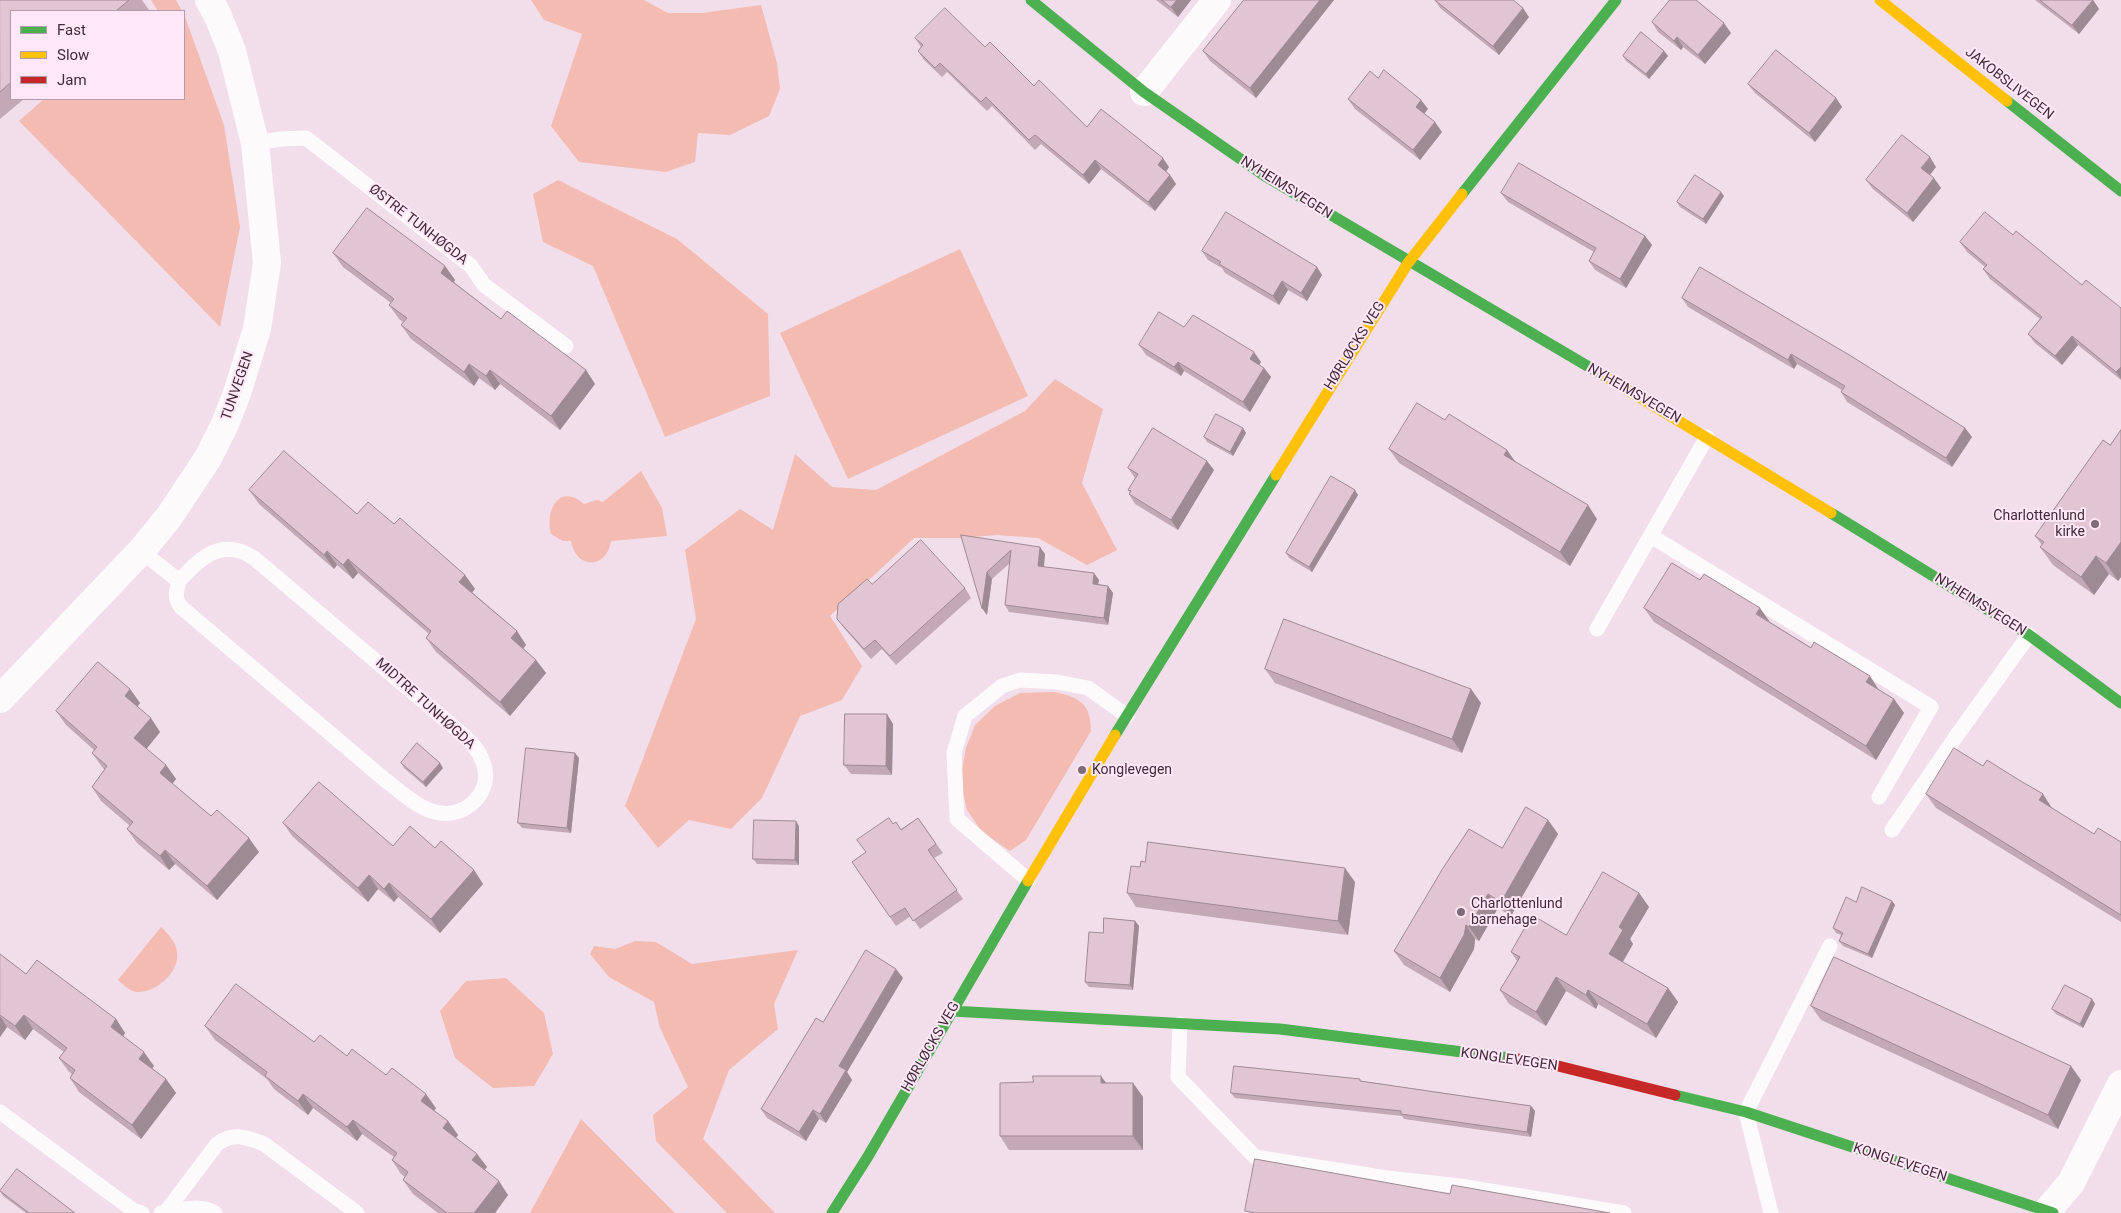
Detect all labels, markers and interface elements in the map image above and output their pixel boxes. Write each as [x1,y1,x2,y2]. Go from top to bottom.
legend [10,10,185,100]
text: Fast [57,21,86,39]
street label: JAKOBSLIVEGEN [1961,44,2057,124]
text: Slow [57,46,89,64]
text: Jam [57,71,87,89]
street label: NYHEIMSVEGEN [1237,153,1335,223]
street label: ØSTRE TUNHØGDA [365,181,471,269]
street label: HØRLØCKS VEG [1321,299,1389,393]
street label: TUNVEGEN [218,349,258,423]
street label: NYHEIMSVEGEN [1584,361,1684,427]
place label: Charlottenlund kirke [1993,508,2085,540]
marker: Charlottenlund kirke [2089,518,2101,530]
street label: NYHEIMSVEGEN [1931,570,2029,640]
street label: MIDTRE TUNHØGDA [372,655,478,753]
place label: Konglevegen [1092,762,1172,778]
marker: Konglevegen [1076,764,1088,776]
place label: Charlottenlund barnehage [1471,896,1563,929]
marker: Charlottenlund barnehage [1455,906,1467,918]
street label: HØRLØCKS VEG [898,999,964,1095]
street label: KONGLEVEGEN [1460,1045,1558,1075]
street label: KONGLEVEGEN [1851,1140,1949,1186]

